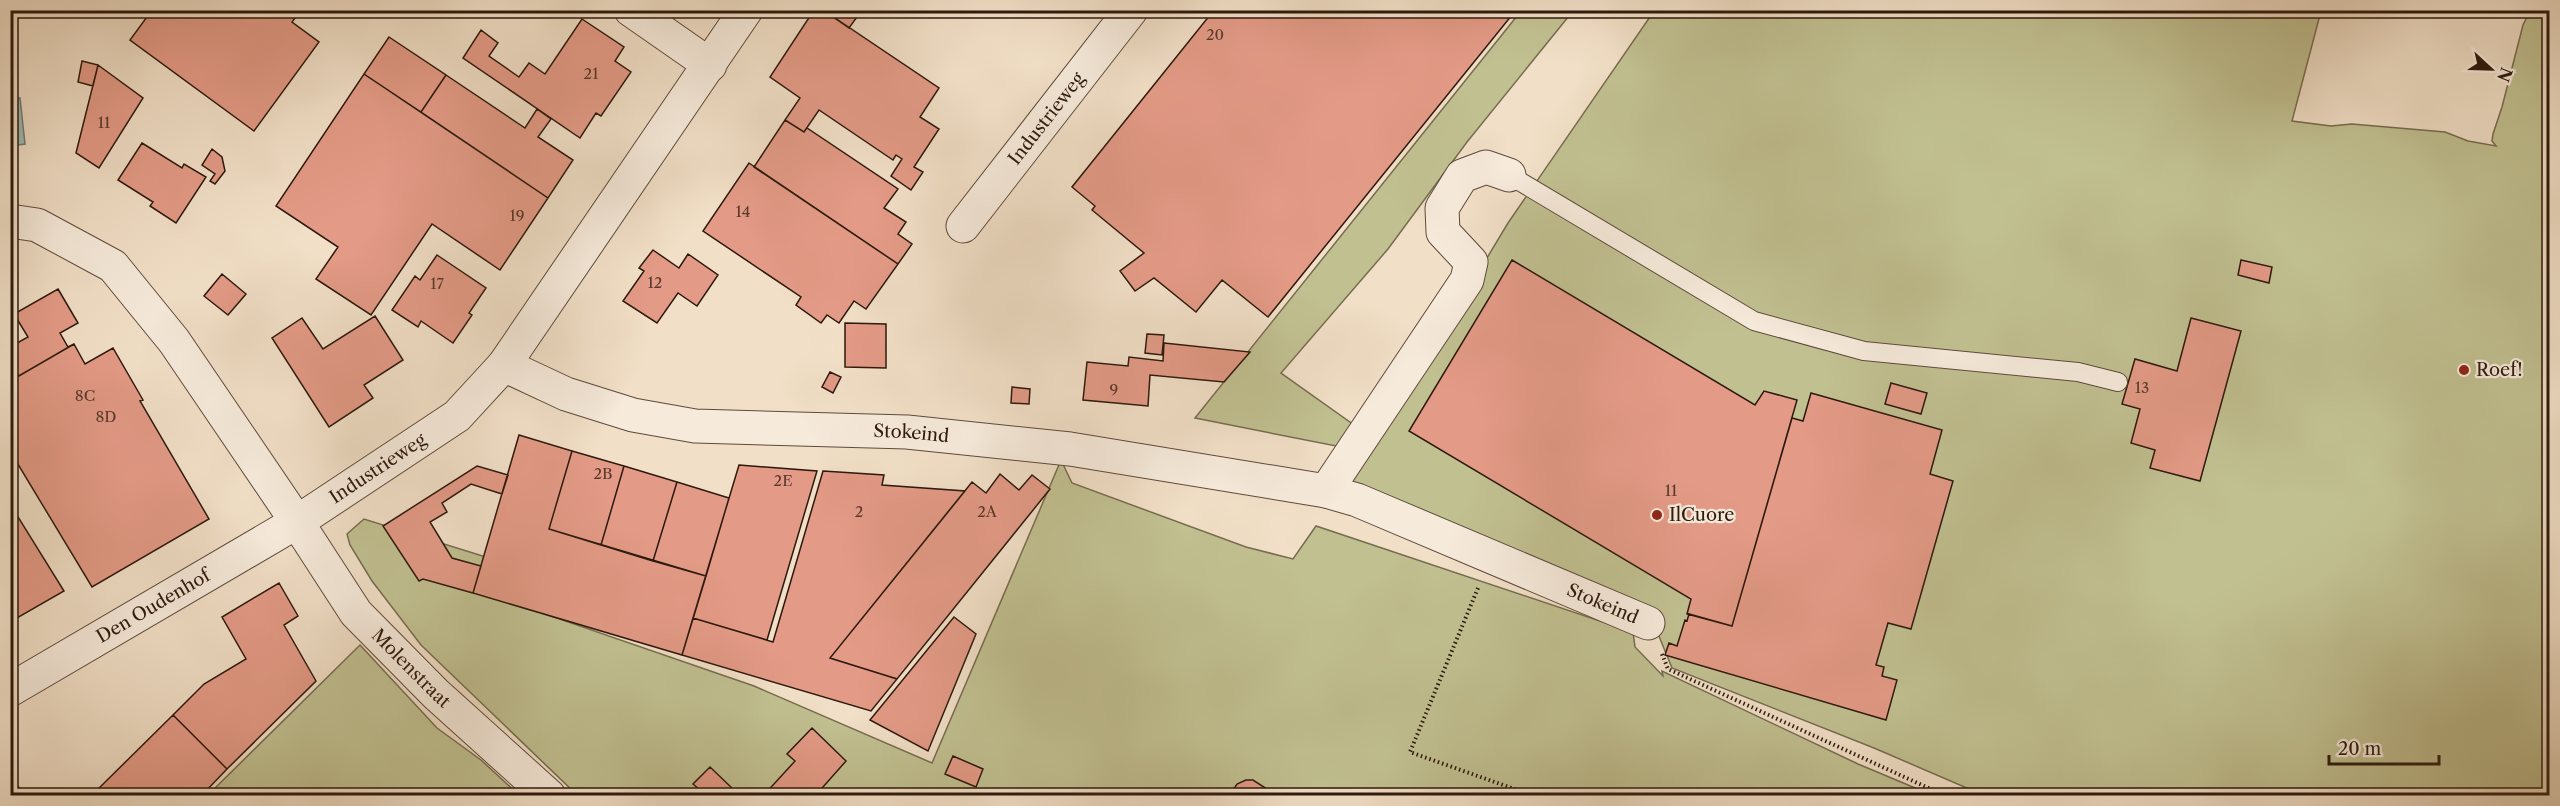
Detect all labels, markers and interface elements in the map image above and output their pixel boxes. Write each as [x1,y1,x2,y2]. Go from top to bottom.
house number: 20 [1206,25,1224,44]
north arrow [2461,39,2521,99]
house number: 21 [584,64,599,83]
text: N [2493,64,2517,85]
street label: Industrieweg [1004,68,1090,169]
house number: 11 [98,113,111,132]
house number: 14 [736,202,750,221]
house number: 19 [509,206,525,225]
house number: 12 [648,273,662,292]
house number: 17 [430,274,444,293]
place label: Roef! [2476,359,2523,381]
marker: Roef! [2457,363,2471,377]
house number: 13 [2135,378,2149,397]
house number: 9 [1110,380,1118,399]
house number: 8C [75,386,95,405]
house number: 8D [95,407,117,426]
street label: Stokeind [873,420,950,447]
street label: Industrieweg [325,428,431,508]
house number: 2B [593,464,613,483]
house number: 2E [774,471,792,490]
house number: 11 [1665,481,1678,500]
house number: 2 [855,502,863,521]
house number: 2A [977,502,998,521]
place label: IlCuore [1669,504,1734,526]
marker: IlCuore [1650,508,1664,522]
street label: Den Oudenhof [93,563,216,648]
street label: Stokeind [1563,579,1642,629]
street label: Molenstraat [367,624,455,713]
scale bar [2329,728,2438,766]
text: 20 m [2338,738,2382,760]

